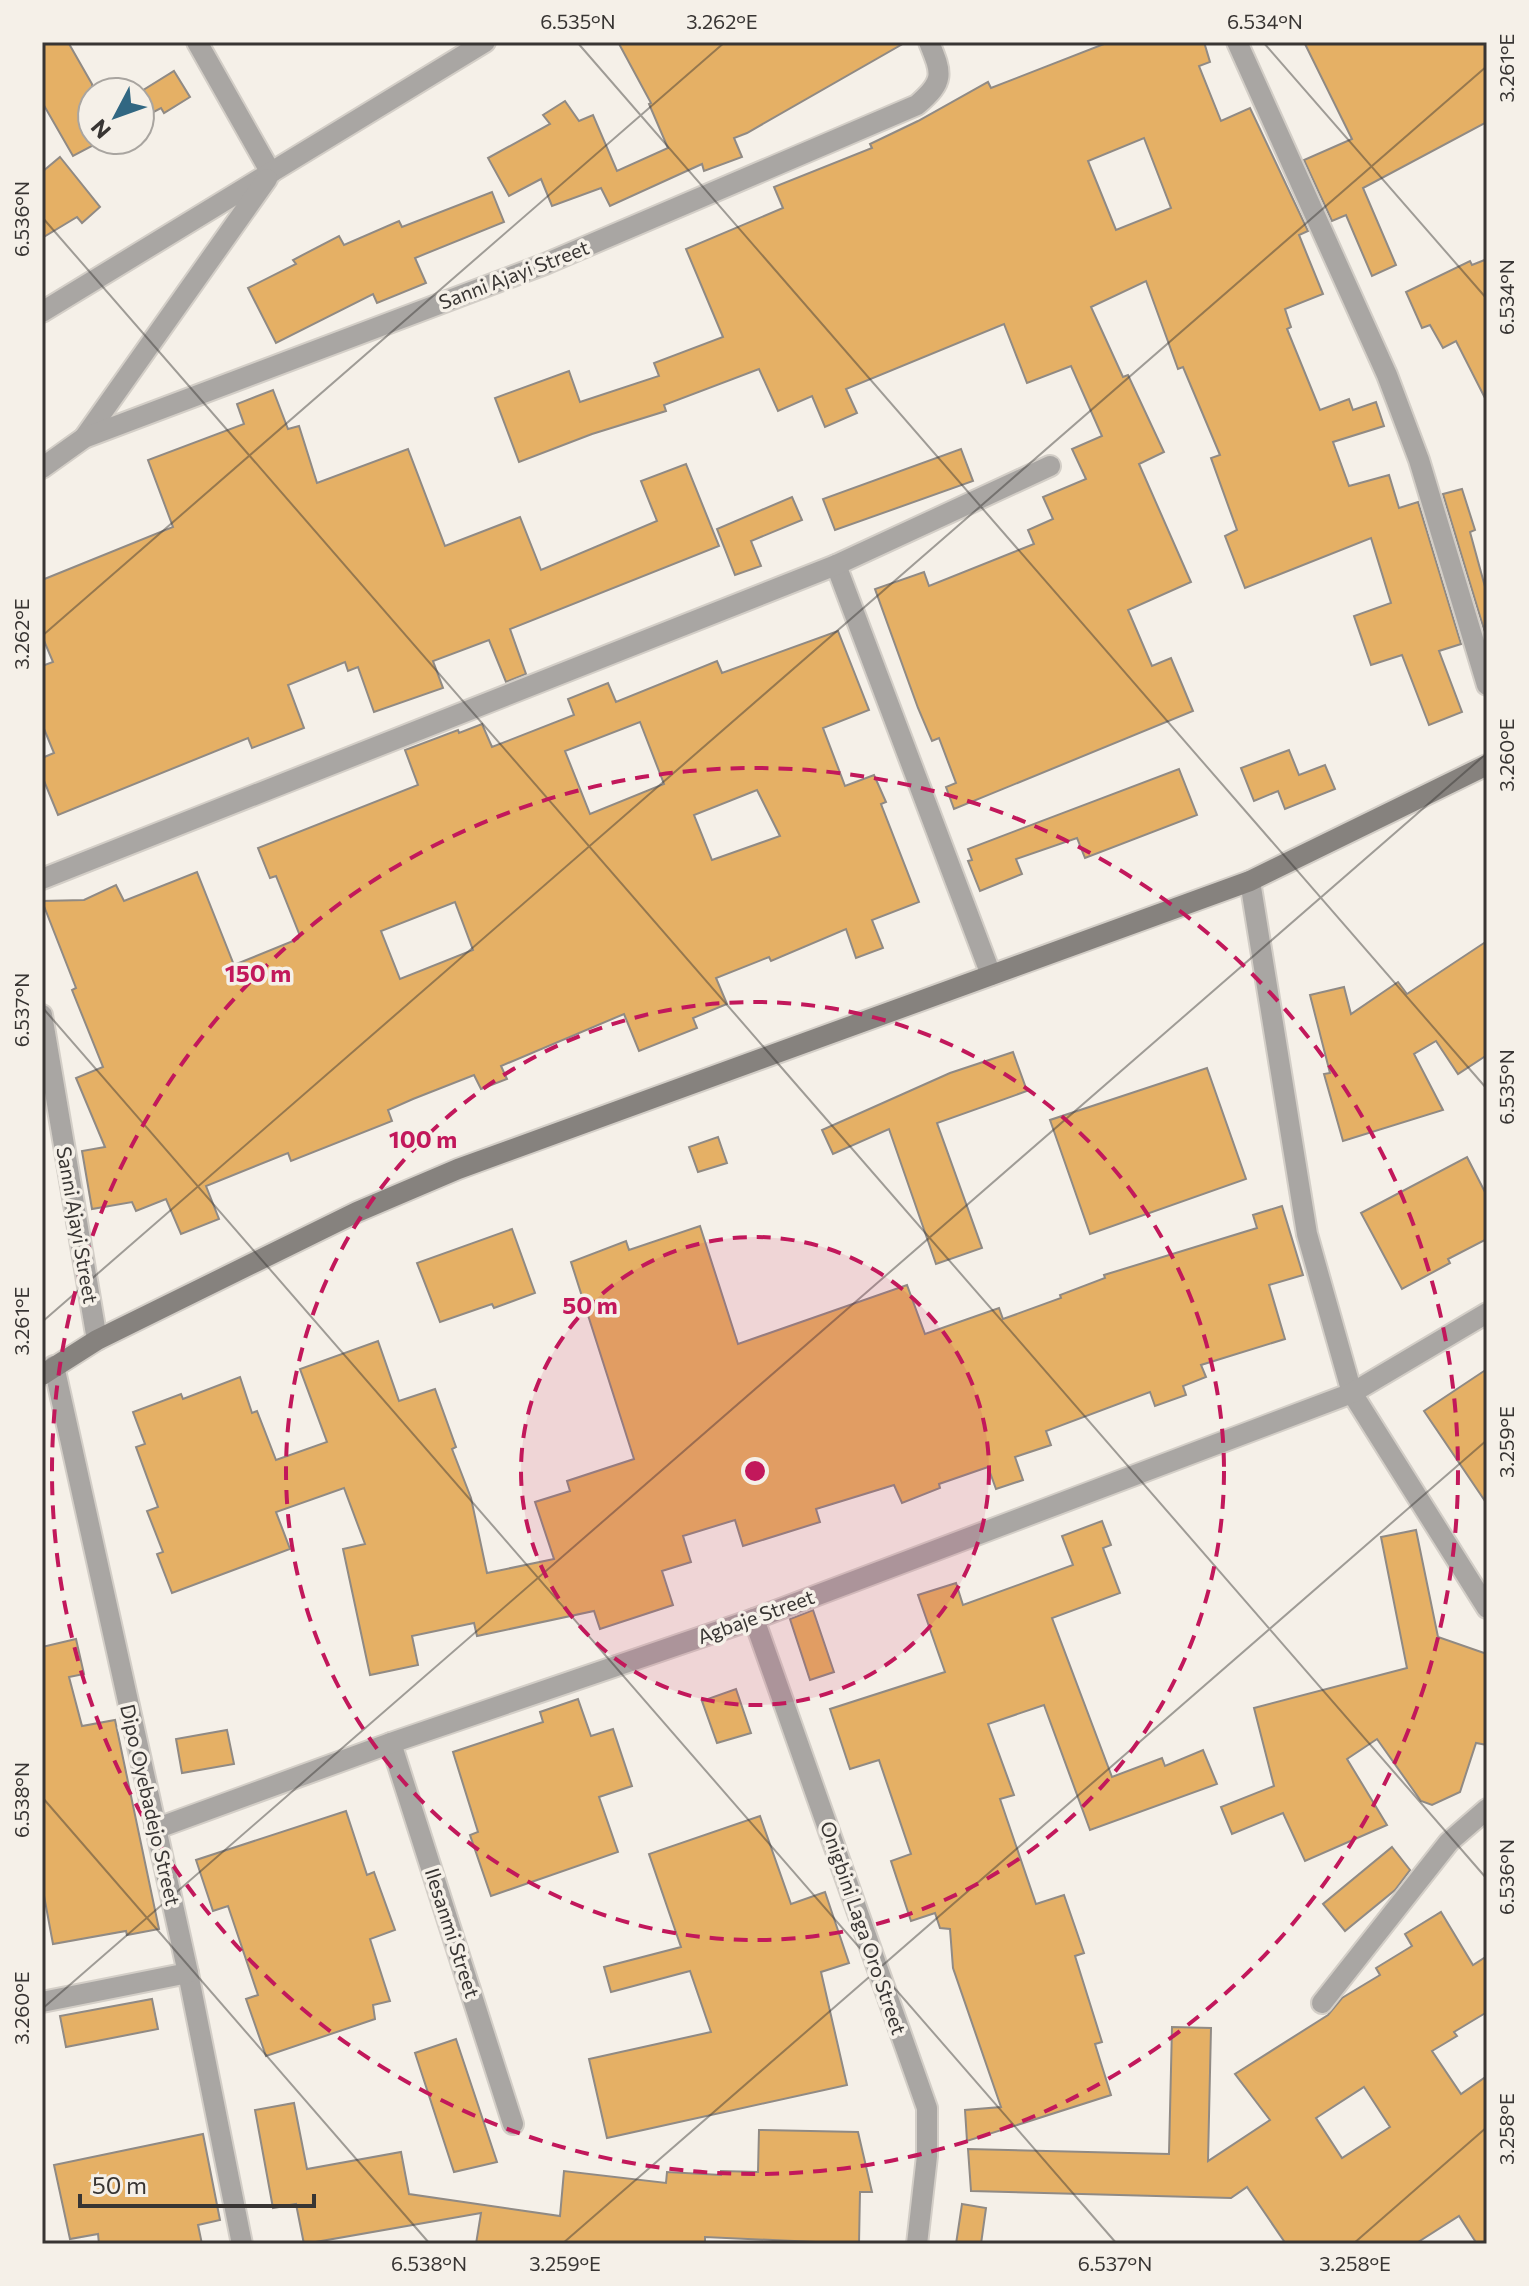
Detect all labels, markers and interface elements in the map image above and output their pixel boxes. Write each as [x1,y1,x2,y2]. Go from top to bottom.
text: 6.535°N [540,9,616,33]
text: 3.262°E [686,9,758,33]
text: 6.534°N [1227,9,1303,33]
text: 3.261°E [1494,34,1518,102]
north arrow [76,76,156,156]
text: N [85,114,116,145]
text: 6.536°N [9,181,33,257]
street label: Sanni Ajayi Street [435,234,592,314]
text: 6.534°N [1494,259,1518,335]
text: 3.262°E [9,598,33,670]
text: 3.260°E [1494,718,1518,792]
text: 150 m [225,958,291,987]
text: 6.537°N [9,973,33,1047]
text: 6.535°N [1494,1049,1518,1125]
text: 100 m [389,1124,457,1153]
street label: Sanni Ajayi Street [52,1144,104,1305]
text: 3.261°E [9,1287,33,1355]
text: 50 m [562,1290,618,1319]
text: 3.259°E [1494,1406,1518,1478]
centre of rings [741,1457,769,1485]
street label: Agbaje Street [694,1584,817,1648]
street label: Dipo Oyebadejo Street [116,1702,186,1908]
text: 6.538°N [9,1762,33,1838]
street label: Onigbini Laga Oro Street [816,1818,912,2038]
text: 6.536°N [1494,1839,1518,1915]
street label: Ilesanmi Street [421,1865,485,2001]
text: 3.260°E [9,1971,33,2045]
text: 3.258°E [1494,2093,1518,2165]
scale bar [80,2158,314,2208]
text: 50 m [92,2170,147,2199]
text: 6.538°N [391,2251,467,2275]
text: 3.259°E [529,2251,601,2275]
text: 6.537°N [1078,2251,1152,2275]
text: 3.258°E [1319,2251,1391,2275]

